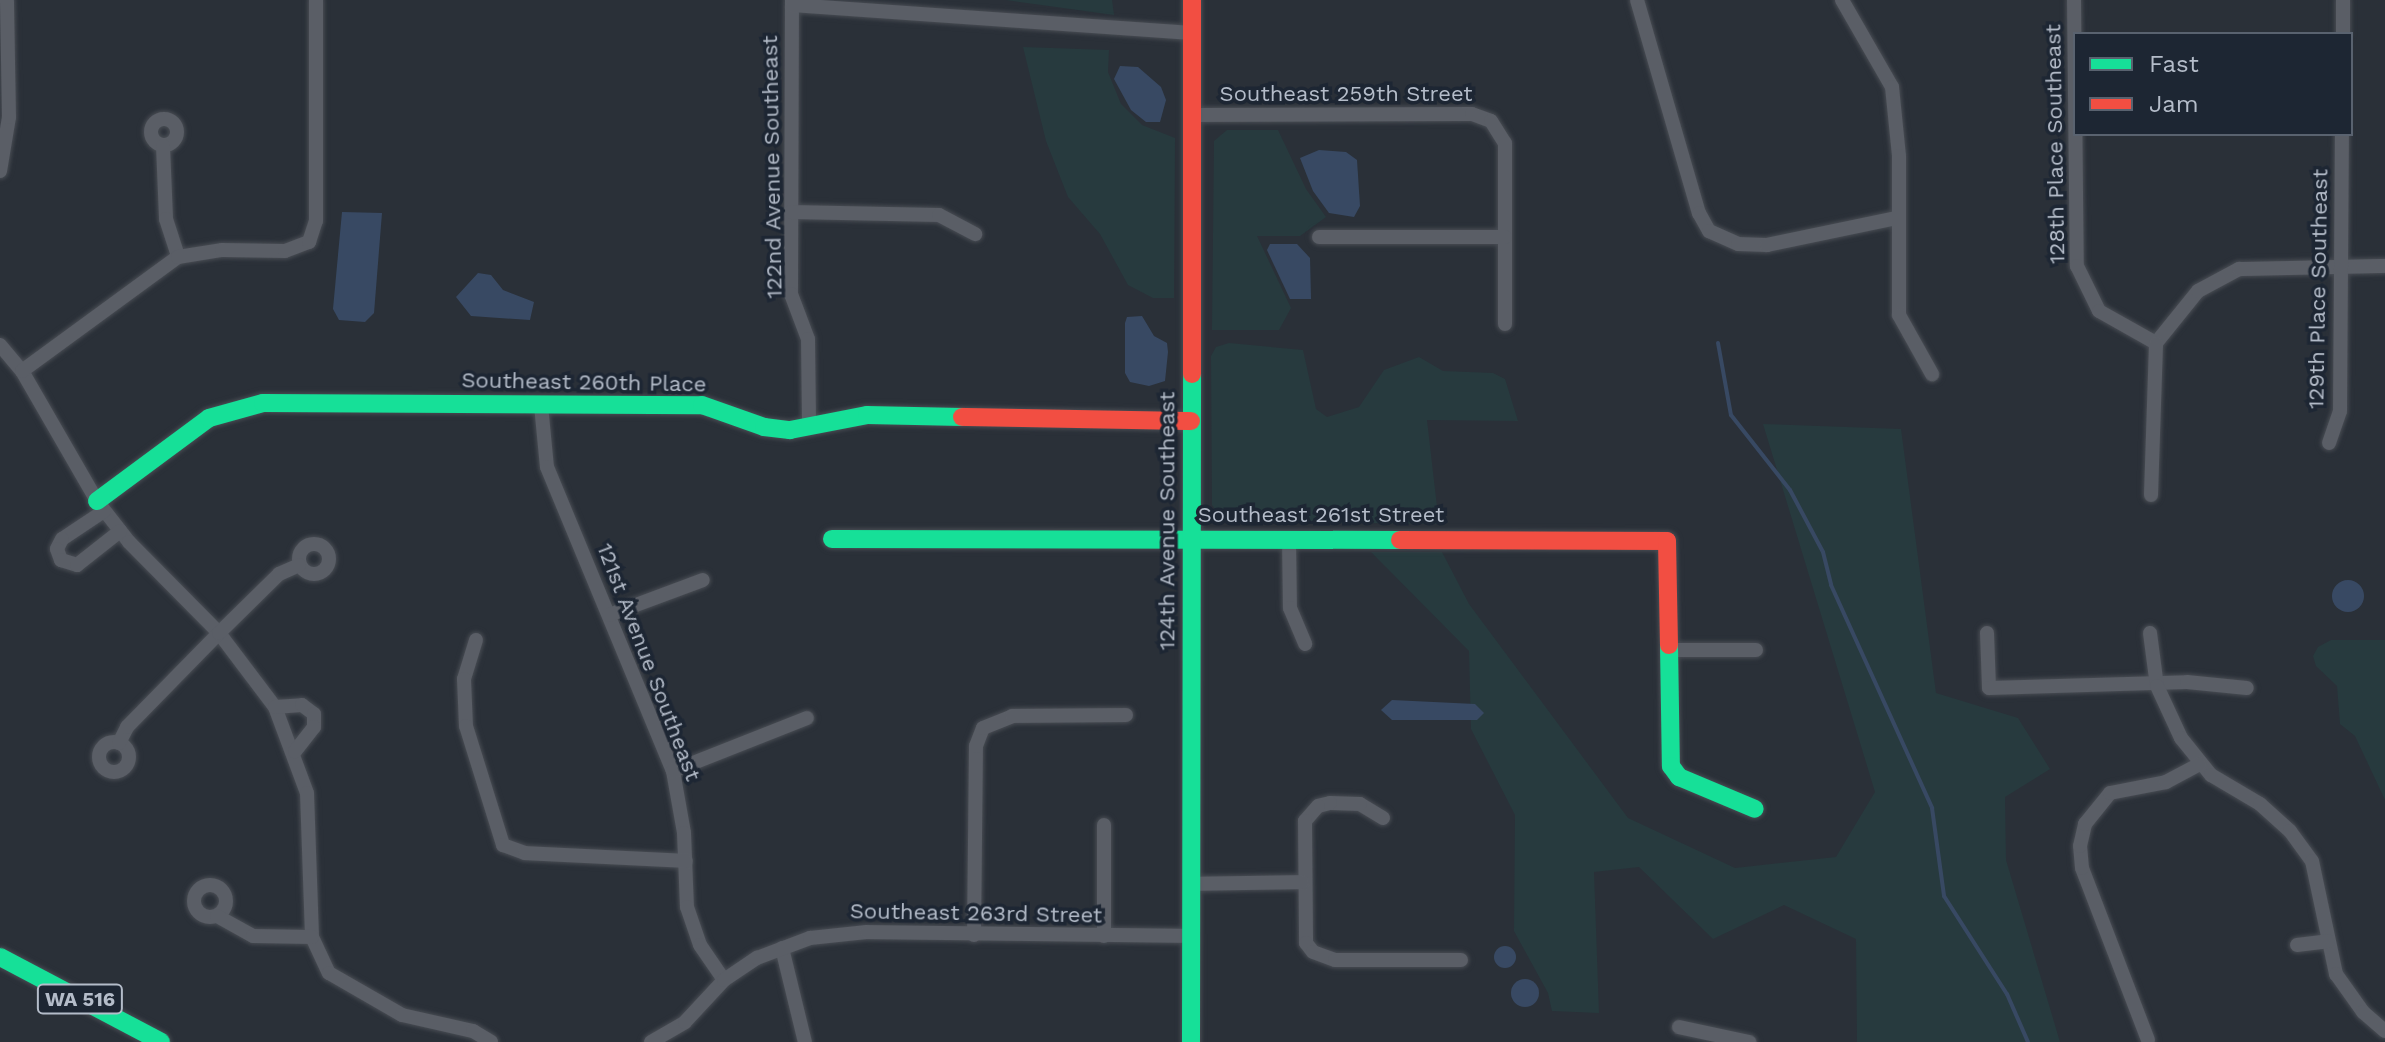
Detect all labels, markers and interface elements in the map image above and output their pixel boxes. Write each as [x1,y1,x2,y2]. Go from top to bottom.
street label: 128th Place Southeast [2040,24,2070,264]
legend [2073,32,2353,136]
street label: 122nd Avenue Southeast [756,35,788,299]
text: Fast [2149,50,2199,78]
street label: Southeast 259th Street [1220,81,1472,107]
text: Jam [2149,90,2199,118]
street label: 129th Place Southeast [2303,169,2333,409]
street label: Southeast 260th Place [461,367,707,397]
street label: 124th Avenue Southeast [1154,391,1180,651]
street label: Southeast 261st Street [1198,502,1444,528]
street label: 121st Avenue Southeast [591,539,707,785]
street label: Southeast 263rd Street [850,898,1102,928]
road number: WA 516 [36,983,124,1015]

